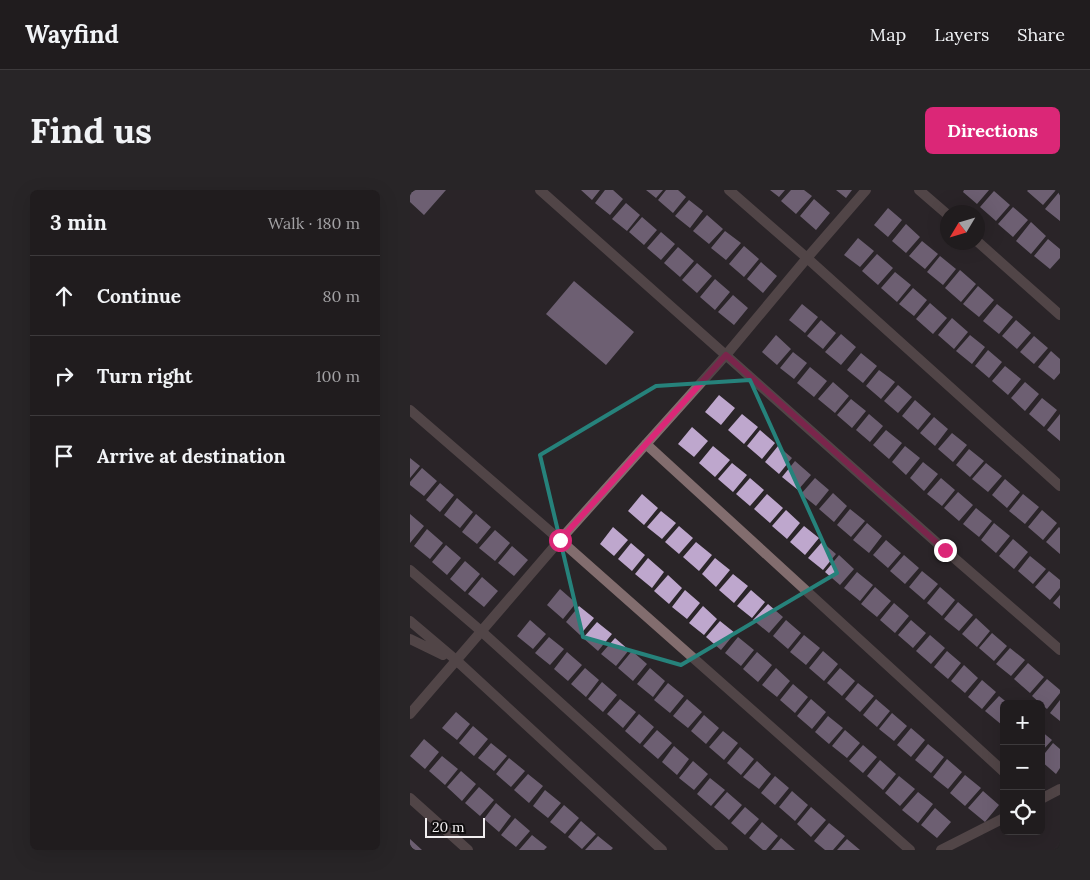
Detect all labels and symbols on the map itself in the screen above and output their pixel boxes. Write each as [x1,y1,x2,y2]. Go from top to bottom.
north arrow [940,205,985,250]
route start [549,529,572,552]
route end [934,539,957,562]
scale bar [425,815,485,838]

